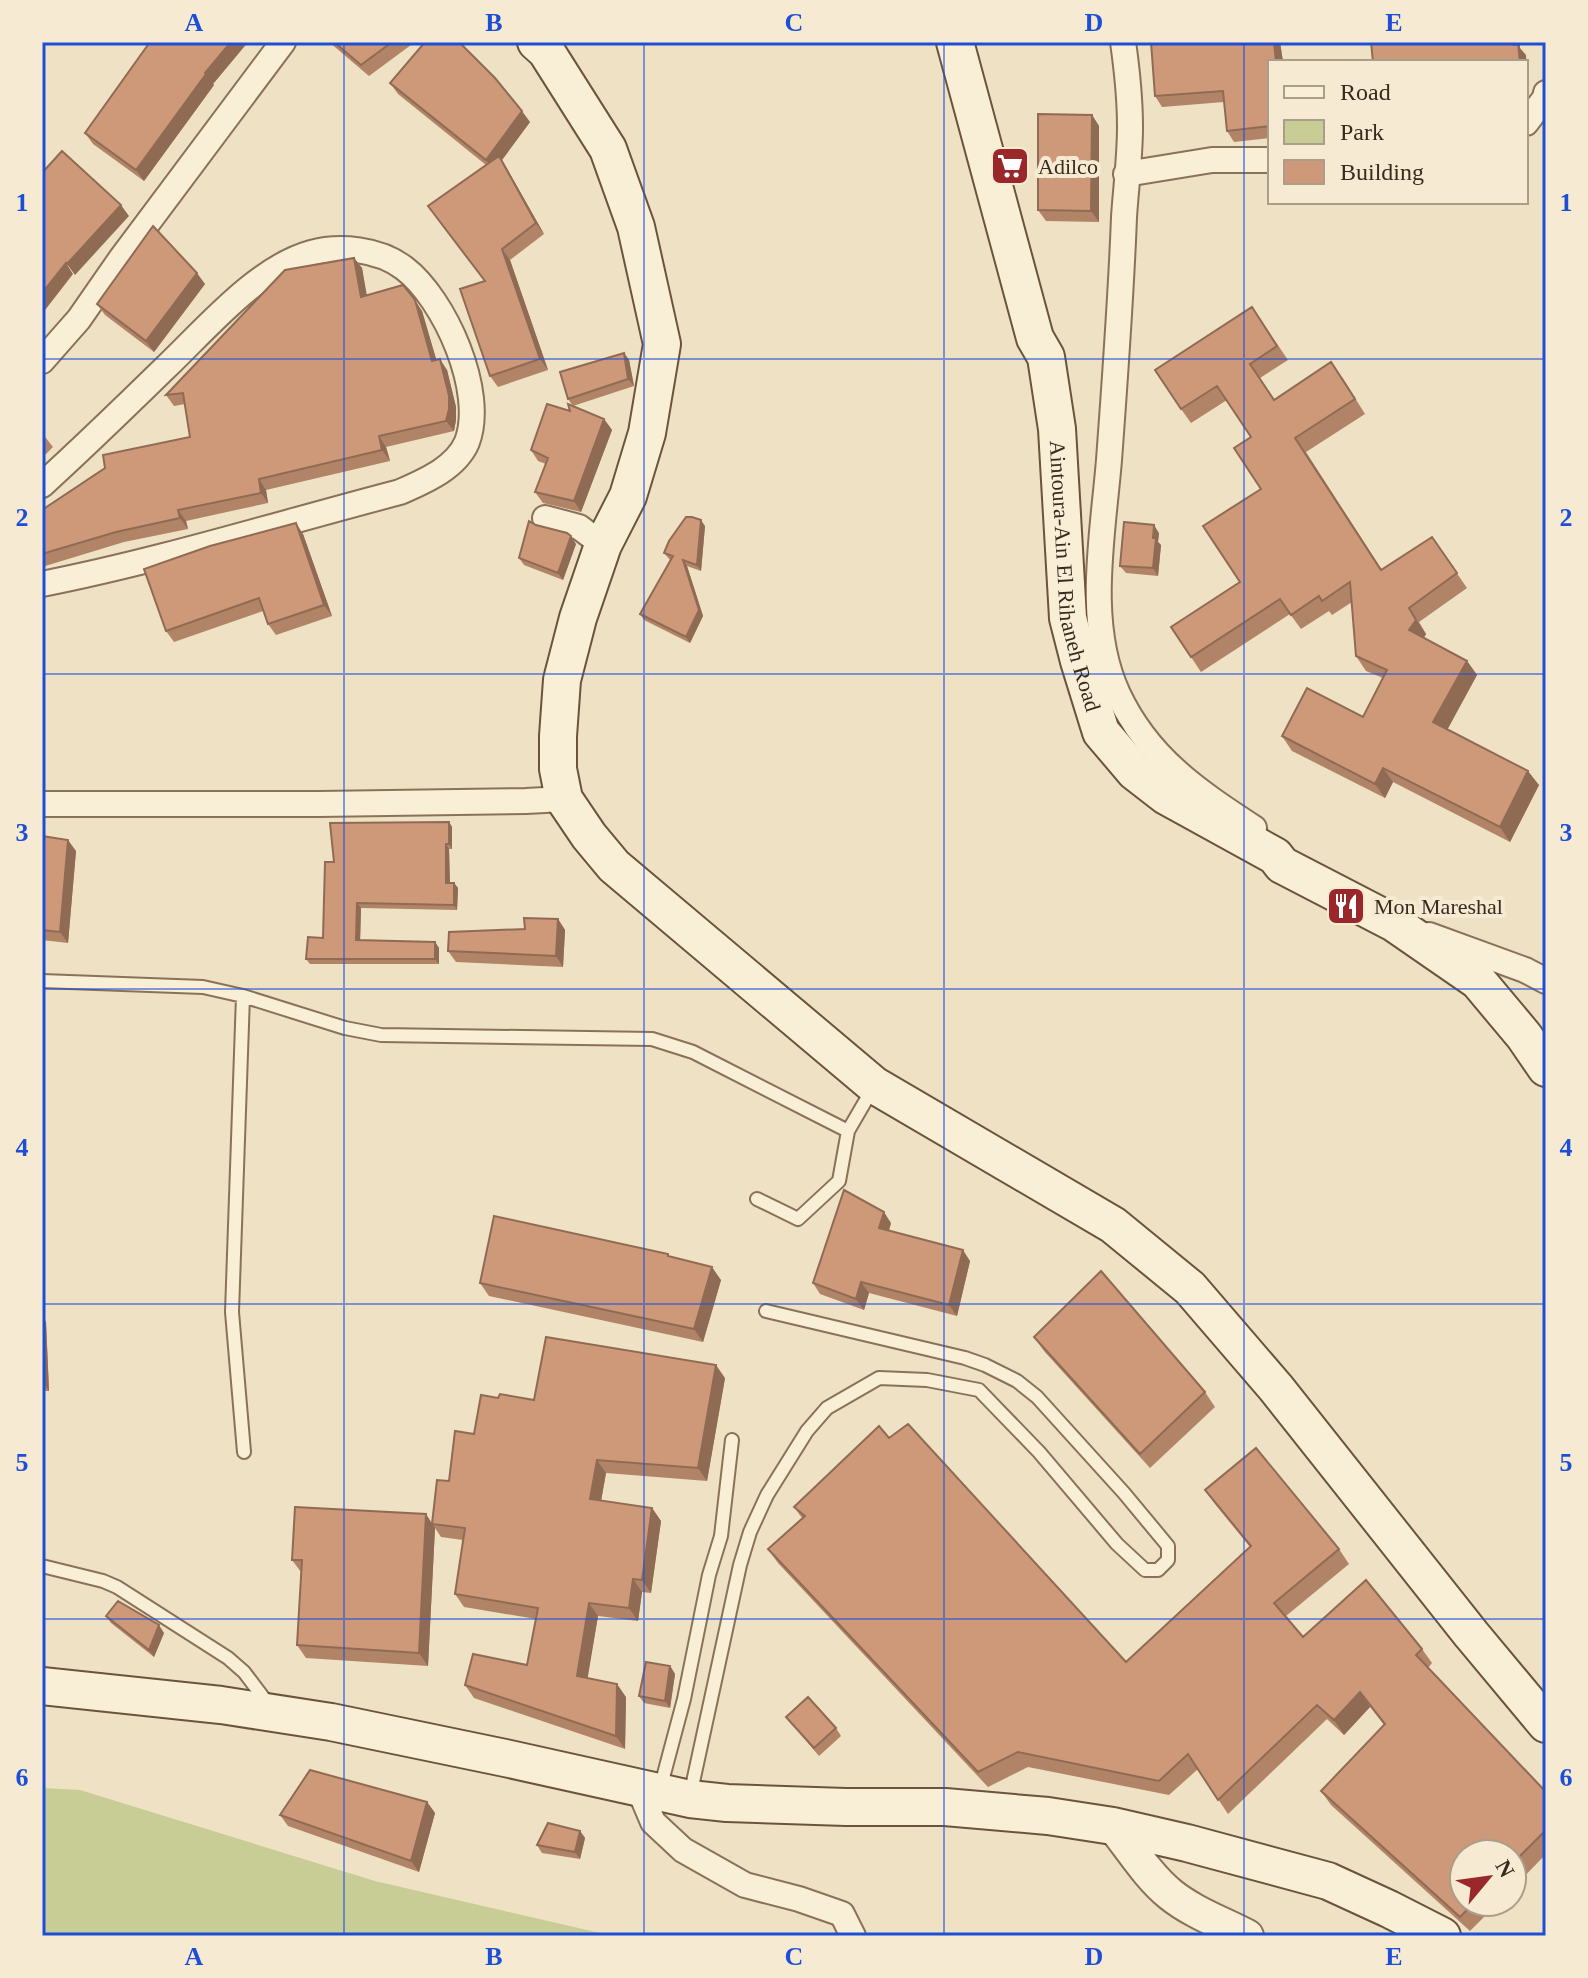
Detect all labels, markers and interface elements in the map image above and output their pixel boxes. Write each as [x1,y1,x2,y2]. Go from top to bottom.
text: A [185,8,204,37]
text: B [485,8,503,37]
text: C [785,8,803,37]
text: D [1085,8,1103,37]
text: E [1385,8,1403,37]
legend [1268,60,1528,204]
text: Road [1340,79,1391,105]
text: Park [1340,119,1384,145]
supermarket icon: Adilco [989,145,1031,187]
place label: Adilco [1038,154,1098,179]
text: Building [1340,159,1424,185]
text: 1 [16,188,29,217]
text: 1 [1560,188,1573,217]
street label: Aintoura-Ain El Rihaneh Road [1045,440,1106,714]
text: 2 [16,503,29,532]
text: 2 [1560,503,1573,532]
text: 3 [16,818,29,847]
text: 3 [1560,818,1573,847]
restaurant icon: Mon Mareshal [1325,885,1367,927]
place label: Mon Mareshal [1374,894,1503,919]
text: 4 [16,1133,29,1162]
text: 4 [1560,1133,1573,1162]
text: 5 [16,1448,29,1477]
text: 5 [1560,1448,1573,1477]
text: 6 [16,1763,29,1792]
text: 6 [1560,1763,1573,1792]
north arrow [1448,1838,1528,1918]
text: N [1490,1856,1520,1882]
text: A [185,1942,204,1971]
text: B [485,1942,503,1971]
text: C [785,1942,803,1971]
text: D [1085,1942,1103,1971]
text: E [1385,1942,1403,1971]

